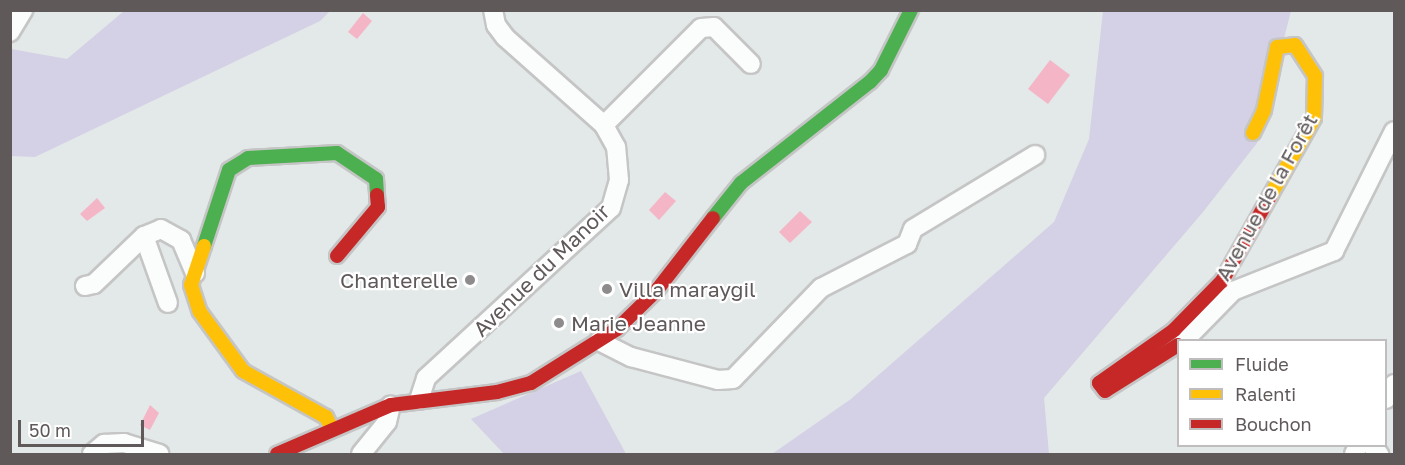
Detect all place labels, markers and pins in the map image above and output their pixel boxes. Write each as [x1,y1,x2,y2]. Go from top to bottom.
place label: Chanterelle [340,267,458,293]
marker: Chanterelle [463,273,477,287]
place label: Villa maraygil [619,276,756,302]
marker: Villa maraygil [600,282,614,296]
place label: Marie Jeanne [571,310,706,336]
marker: Marie Jeanne [552,316,566,330]

